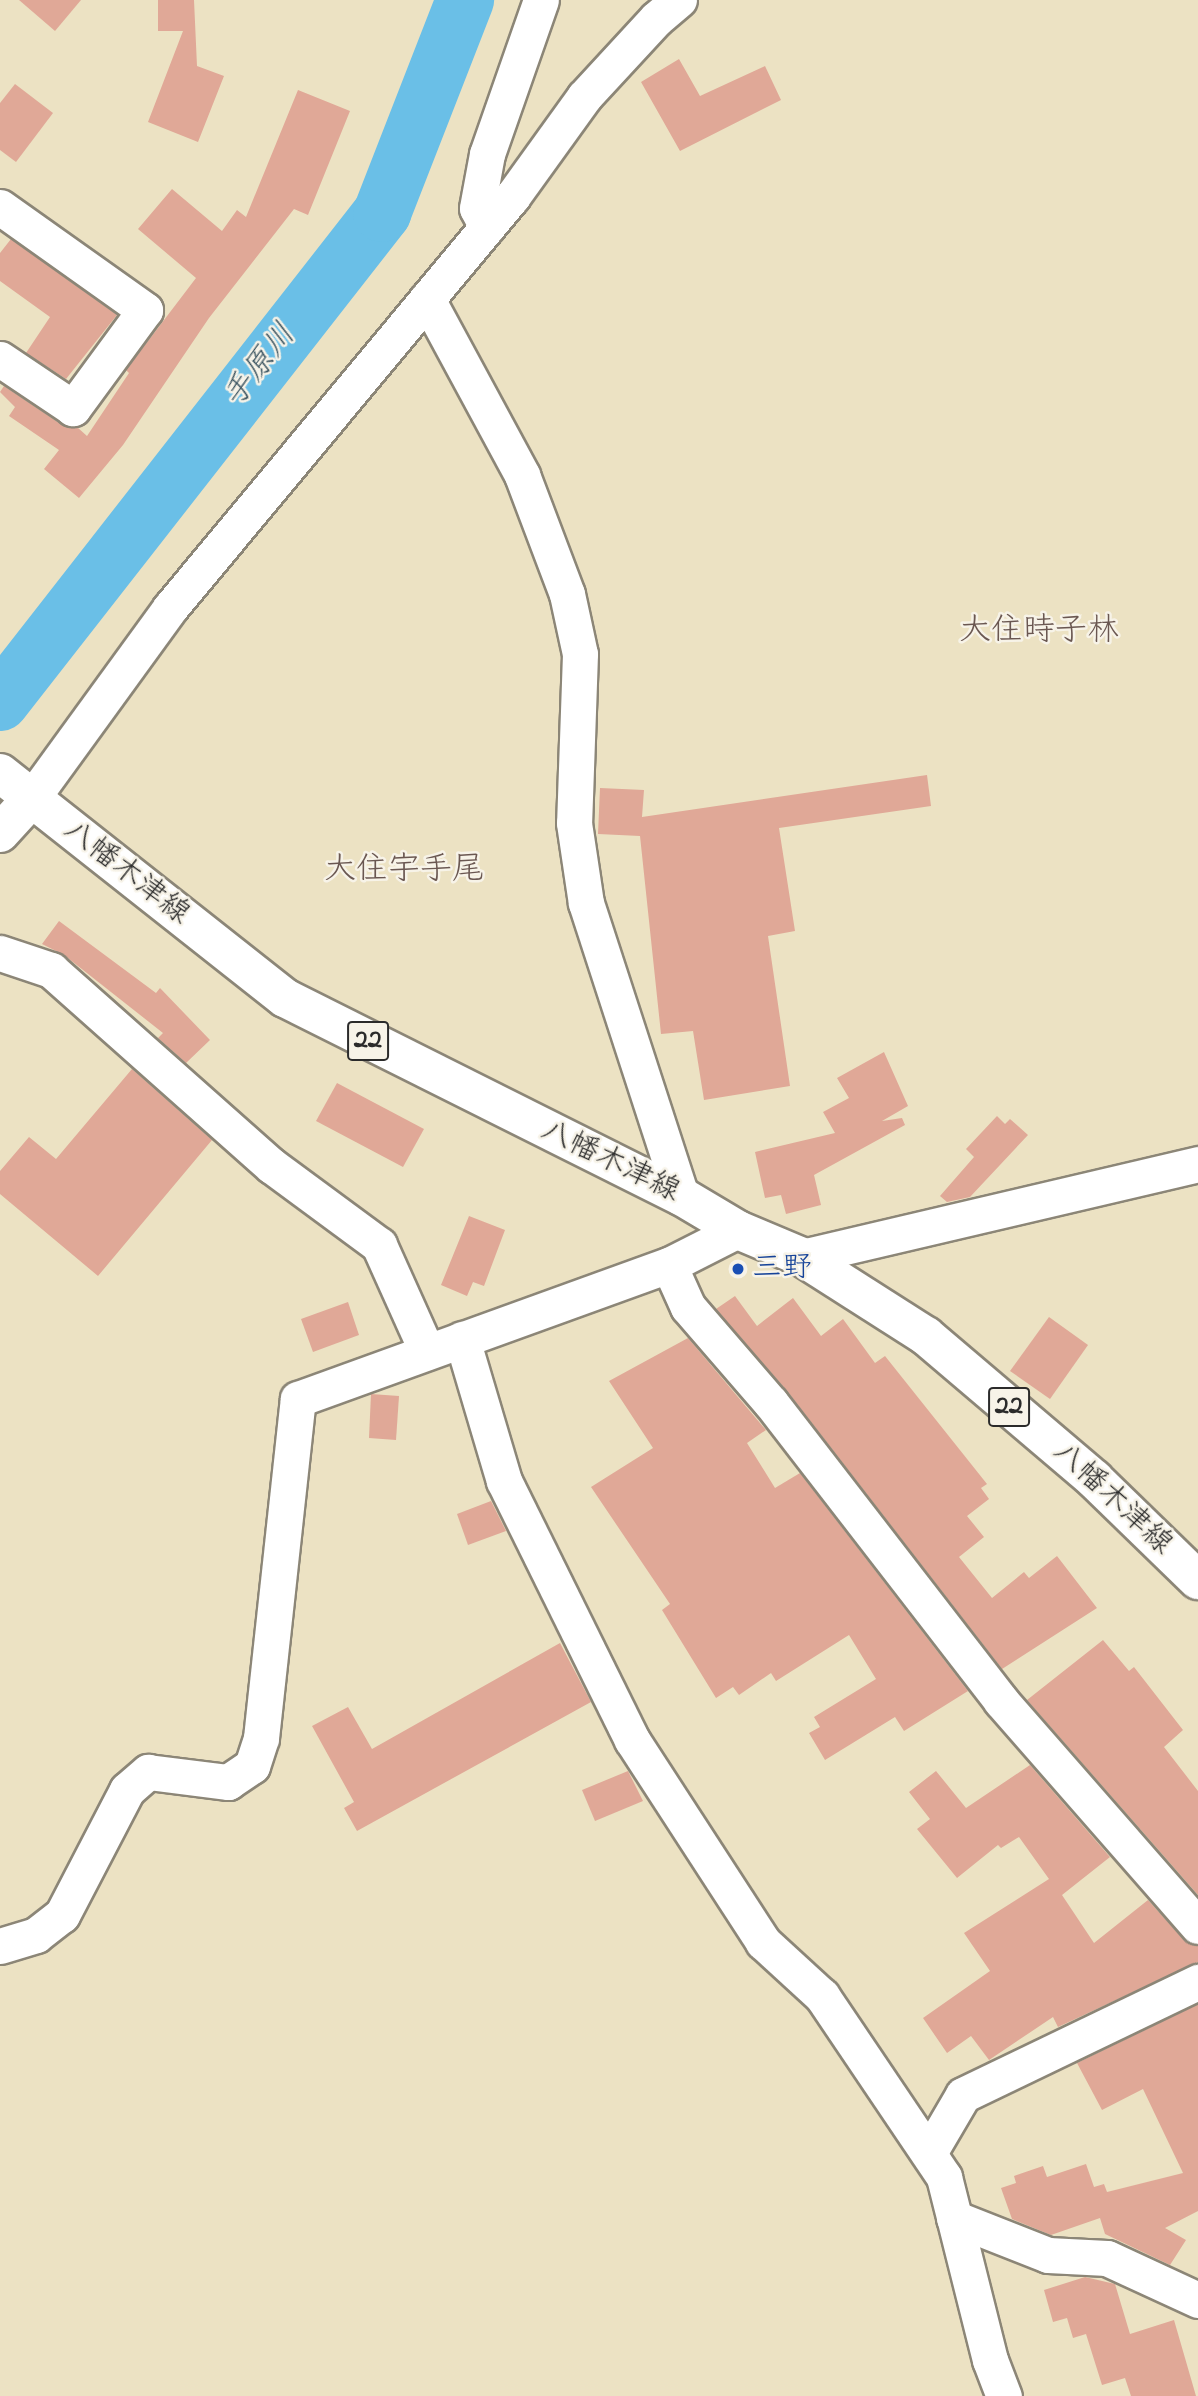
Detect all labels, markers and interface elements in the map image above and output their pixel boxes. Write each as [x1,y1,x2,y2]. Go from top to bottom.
water label: 手原川 [216,317,306,417]
district label: 大住時子林 [959,613,1119,651]
street label: 八幡木津線 [56,813,196,933]
district label: 大住宇手尾 [324,852,484,890]
road number: 22 [347,1016,389,1066]
street label: 八幡木津線 [535,1113,685,1211]
place label: 三野 [752,1251,812,1287]
marker: 三野 [730,1261,746,1277]
road number: 22 [988,1382,1030,1432]
street label: 八幡木津線 [1045,1435,1179,1563]

